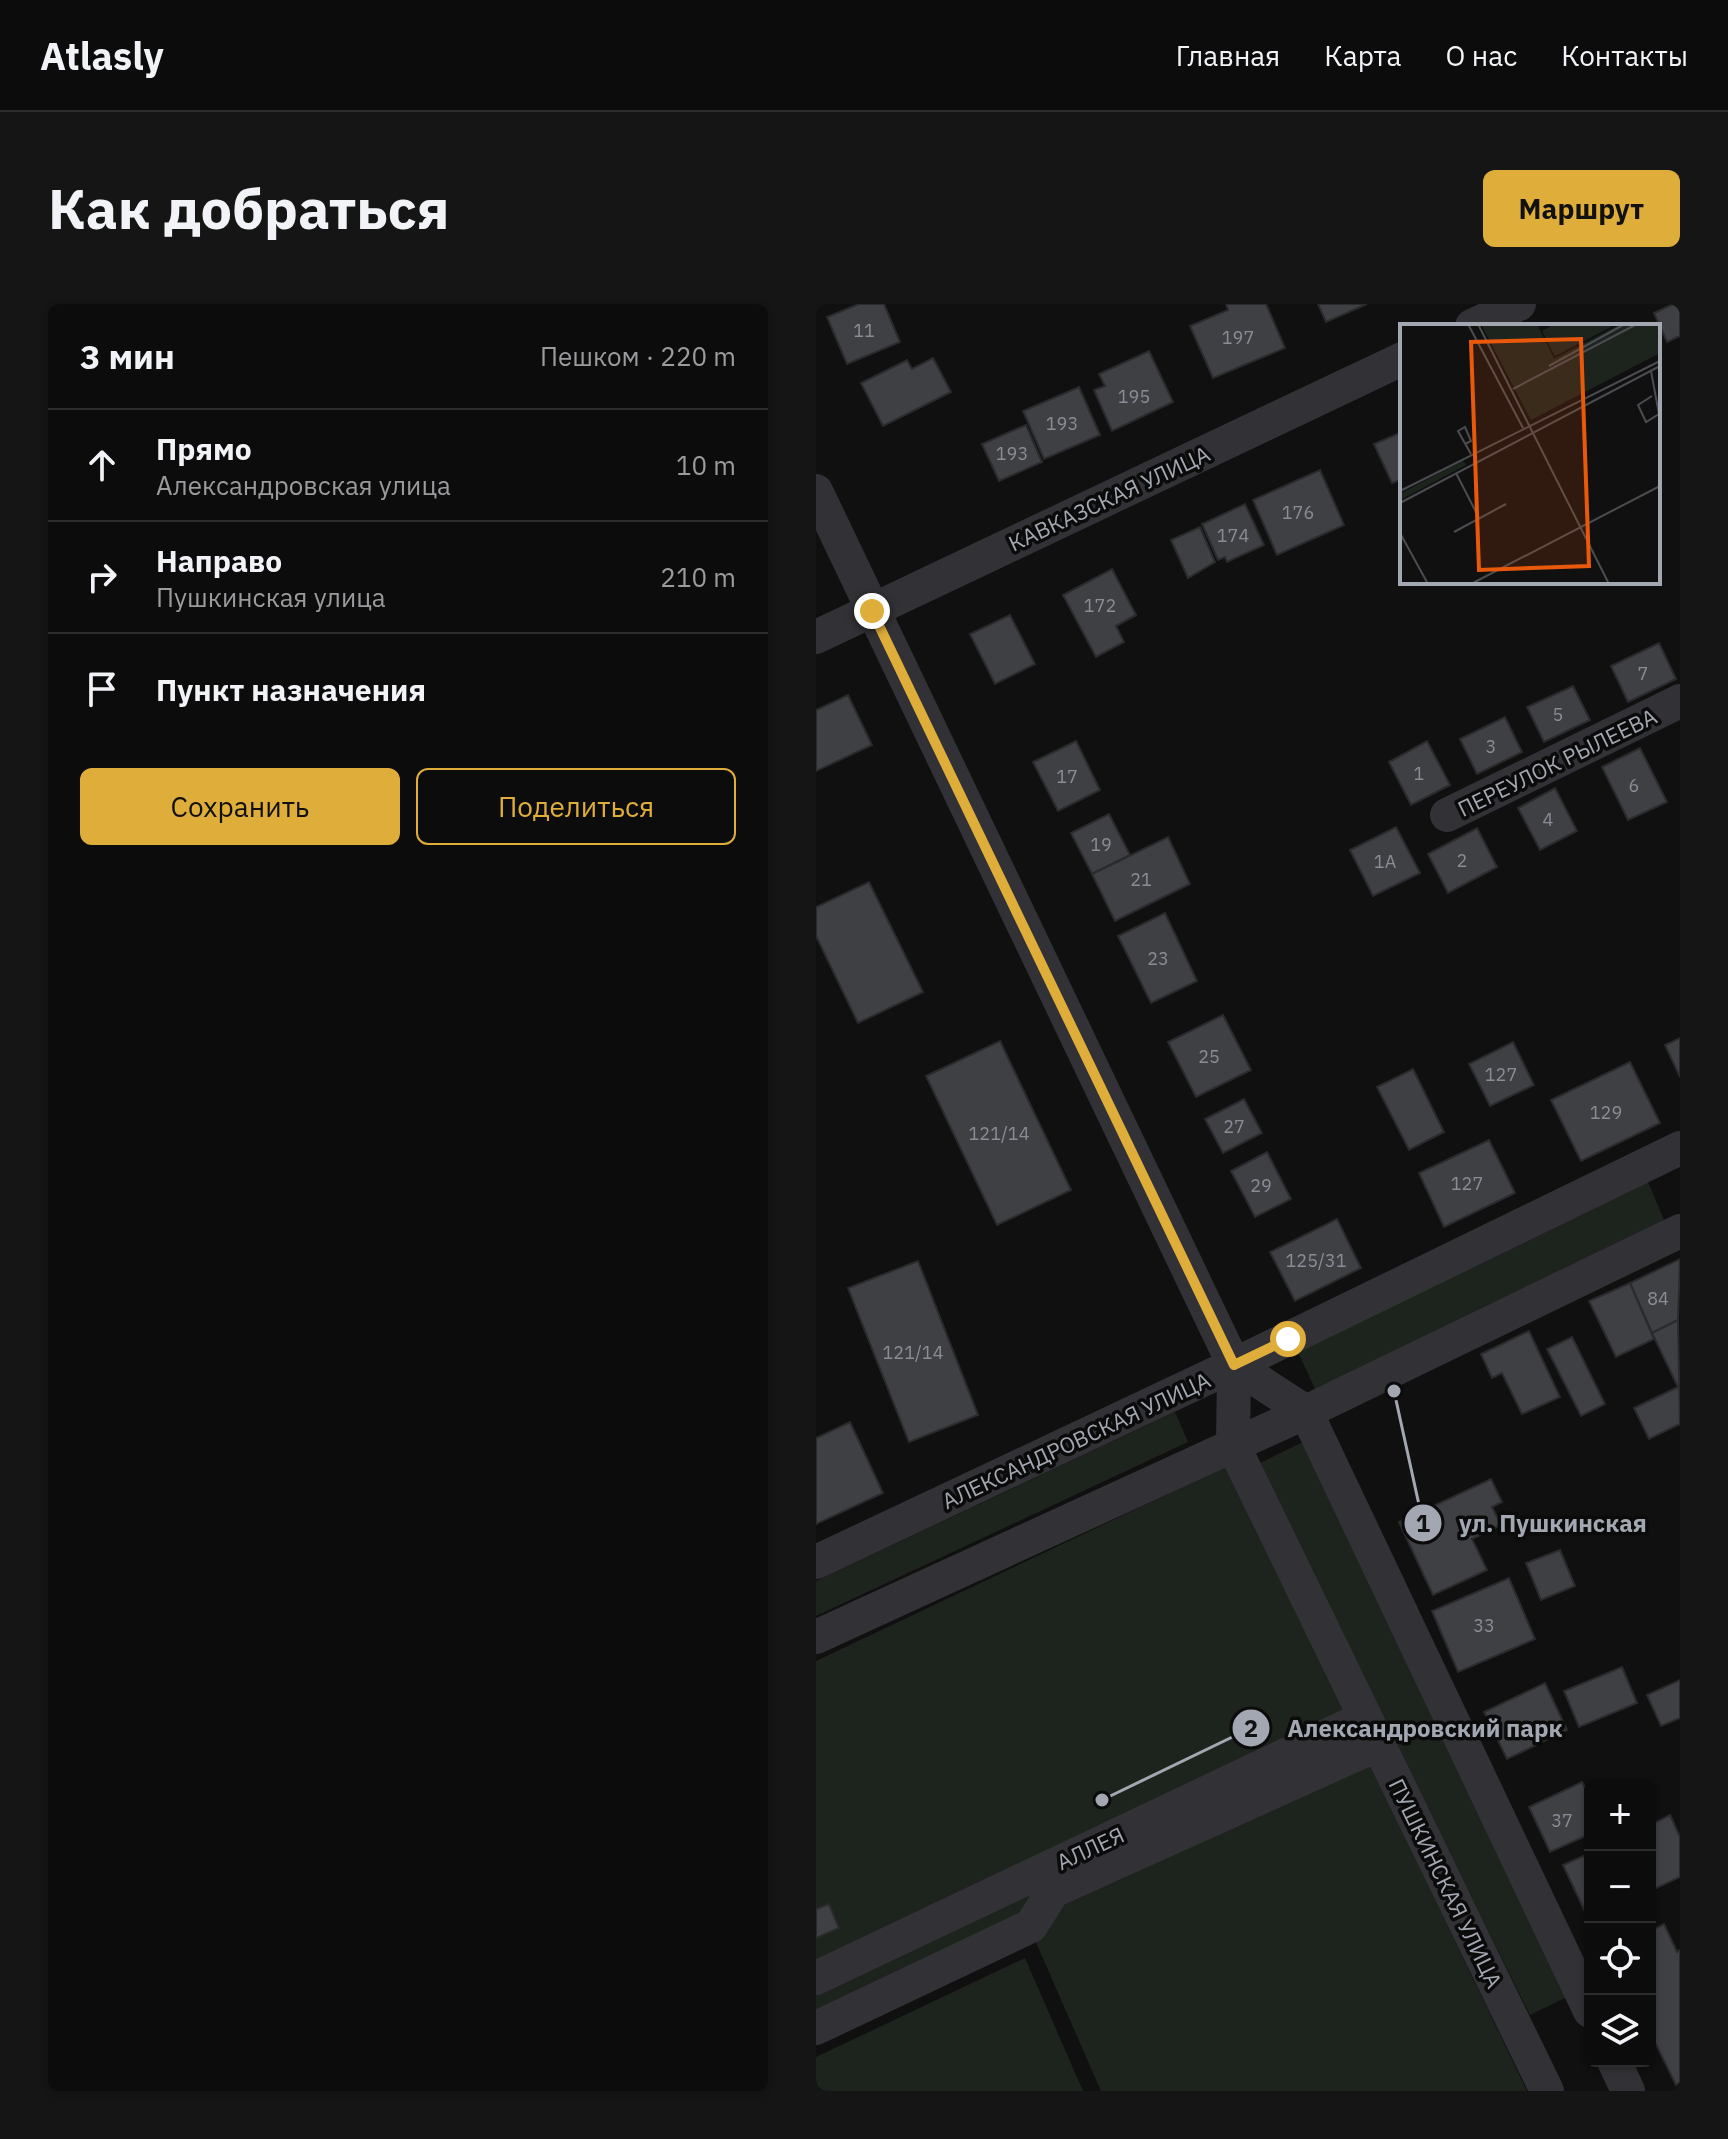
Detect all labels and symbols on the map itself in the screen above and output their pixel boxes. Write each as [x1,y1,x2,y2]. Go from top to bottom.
house number: 11 [853,319,875,342]
inset map [1400,324,1660,584]
house number: 197 [1222,326,1254,349]
house number: 195 [1118,385,1150,408]
house number: 193 [1046,412,1078,435]
street label: КАВКАЗСКАЯ УЛИЦА [1004,439,1214,557]
house number: 193 [996,442,1028,465]
house number: 176 [1282,501,1314,524]
house number: 174 [1217,524,1249,547]
route end [854,593,890,629]
house number: 172 [1084,594,1116,617]
house number: 7 [1638,662,1648,685]
street label: ПЕРЕУЛОК РЫЛЕЕВА [1453,701,1661,823]
house number: 5 [1553,703,1563,726]
house number: 3 [1486,735,1496,758]
house number: 1 [1414,762,1424,785]
house number: 17 [1056,765,1078,788]
house number: 6 [1629,774,1639,797]
house number: 4 [1543,808,1554,831]
house number: 19 [1090,833,1112,856]
house number: 2 [1457,849,1467,872]
house number: 1А [1374,850,1397,873]
house number: 21 [1130,868,1152,891]
house number: 23 [1147,947,1169,970]
house number: 25 [1198,1045,1220,1068]
house number: 127 [1485,1063,1517,1086]
house number: 129 [1590,1101,1622,1124]
house number: 27 [1223,1115,1245,1138]
house number: 121/14 [969,1122,1030,1145]
house number: 127 [1451,1172,1483,1195]
house number: 29 [1250,1174,1272,1197]
house number: 125/31 [1286,1249,1346,1272]
house number: 84 [1647,1287,1669,1310]
route start [1270,1321,1306,1357]
house number: 121/14 [883,1341,944,1364]
street label: АЛЕКСАНДРОВСКАЯ УЛИЦА [937,1365,1215,1515]
callout: ул. Пушкинская [1403,1499,1663,1547]
text: 1 [1416,1507,1430,1539]
text: ул. Пушкинская [1459,1507,1647,1539]
house number: 33 [1473,1614,1495,1637]
callout: Александровский парк [1231,1704,1578,1752]
text: 2 [1244,1712,1258,1744]
text: Александровский парк [1287,1712,1563,1744]
street label: ПУШКИНСКАЯ УЛИЦА [1383,1774,1509,1992]
house number: 37 [1551,1809,1573,1832]
street label: АЛЛЕЯ [1052,1820,1128,1876]

